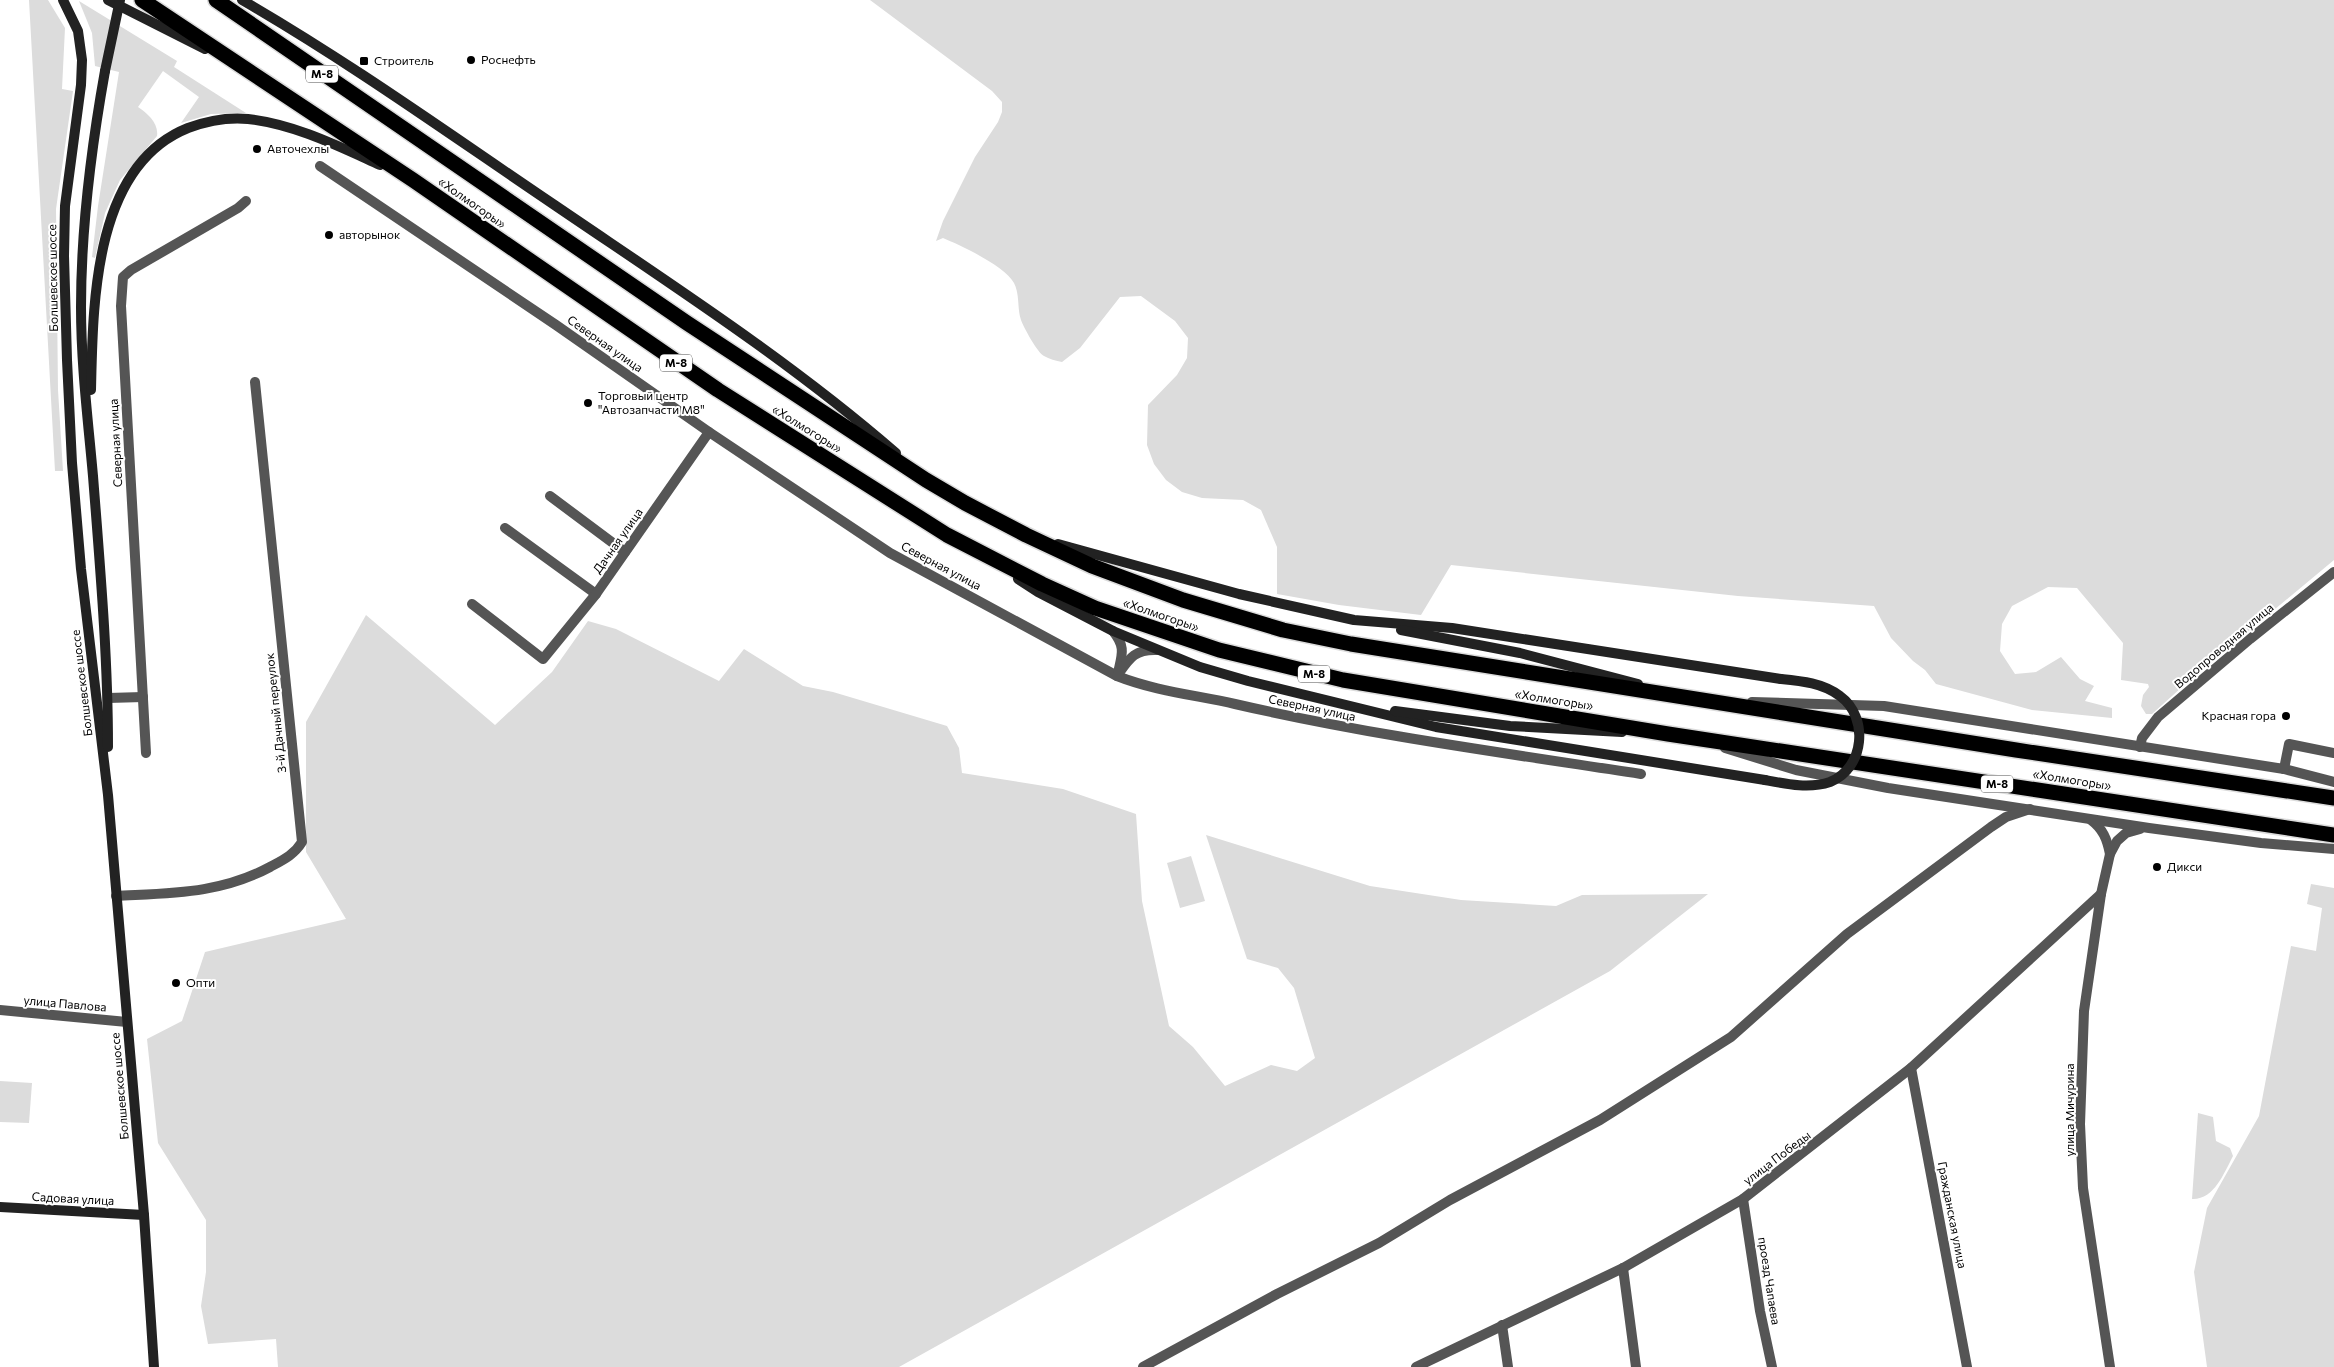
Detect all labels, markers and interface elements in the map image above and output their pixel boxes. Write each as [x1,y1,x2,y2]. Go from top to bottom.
place label: Роснефть [481,52,536,66]
place label: Строитель [374,53,434,67]
marker: Роснефть [465,54,477,66]
marker: Строитель [358,55,370,67]
road number: М-8 [306,66,338,82]
place label: Авточехлы [267,141,329,155]
marker: Авточехлы [251,143,263,155]
street label: «Холмогоры» [436,174,509,231]
street label: Болшевское шоссе [44,224,60,332]
place label: авторынок [339,227,401,241]
marker: авторынок [323,229,335,241]
street label: Северная улица [565,312,646,374]
road number: М-8 [660,354,692,372]
place label: Торговый центр "Автозапчасти М8" [598,388,705,416]
marker: Торговый центр "Автозапчасти М8" [582,397,594,409]
street label: Северная улица [106,398,124,488]
street label: «Холмогоры» [770,401,845,455]
street label: Дачная улица [590,505,645,576]
street label: Северная улица [899,538,984,592]
street label: «Холмогоры» [1122,595,1201,634]
street label: Водопроводная улица [2171,600,2276,691]
street label: Болшевское шоссе [68,629,95,737]
street label: 3-й Дачный переулок [262,652,288,774]
road number: М-8 [1298,666,1330,682]
street label: «Холмогоры» [1514,686,1594,712]
street label: Северная улица [1267,691,1357,723]
place label: Красная гора [2202,708,2276,722]
marker: Красная гора [2280,710,2292,722]
street label: «Холмогоры» [2032,766,2112,792]
road number: М-8 [1981,776,2013,792]
place label: Дикси [2167,859,2202,873]
marker: Дикси [2151,861,2163,873]
place label: Опти [186,975,215,989]
marker: Опти [170,977,182,989]
street label: улица Павлова [23,992,107,1014]
street label: Болшевское шоссе [107,1032,131,1140]
street label: улица Мичурина [2062,1063,2076,1157]
street label: улица Победы [1740,1127,1813,1187]
street label: Гражданская улица [1936,1160,1970,1269]
street label: Садовая улица [31,1189,115,1207]
street label: проезд Чапаева [1756,1236,1784,1326]

